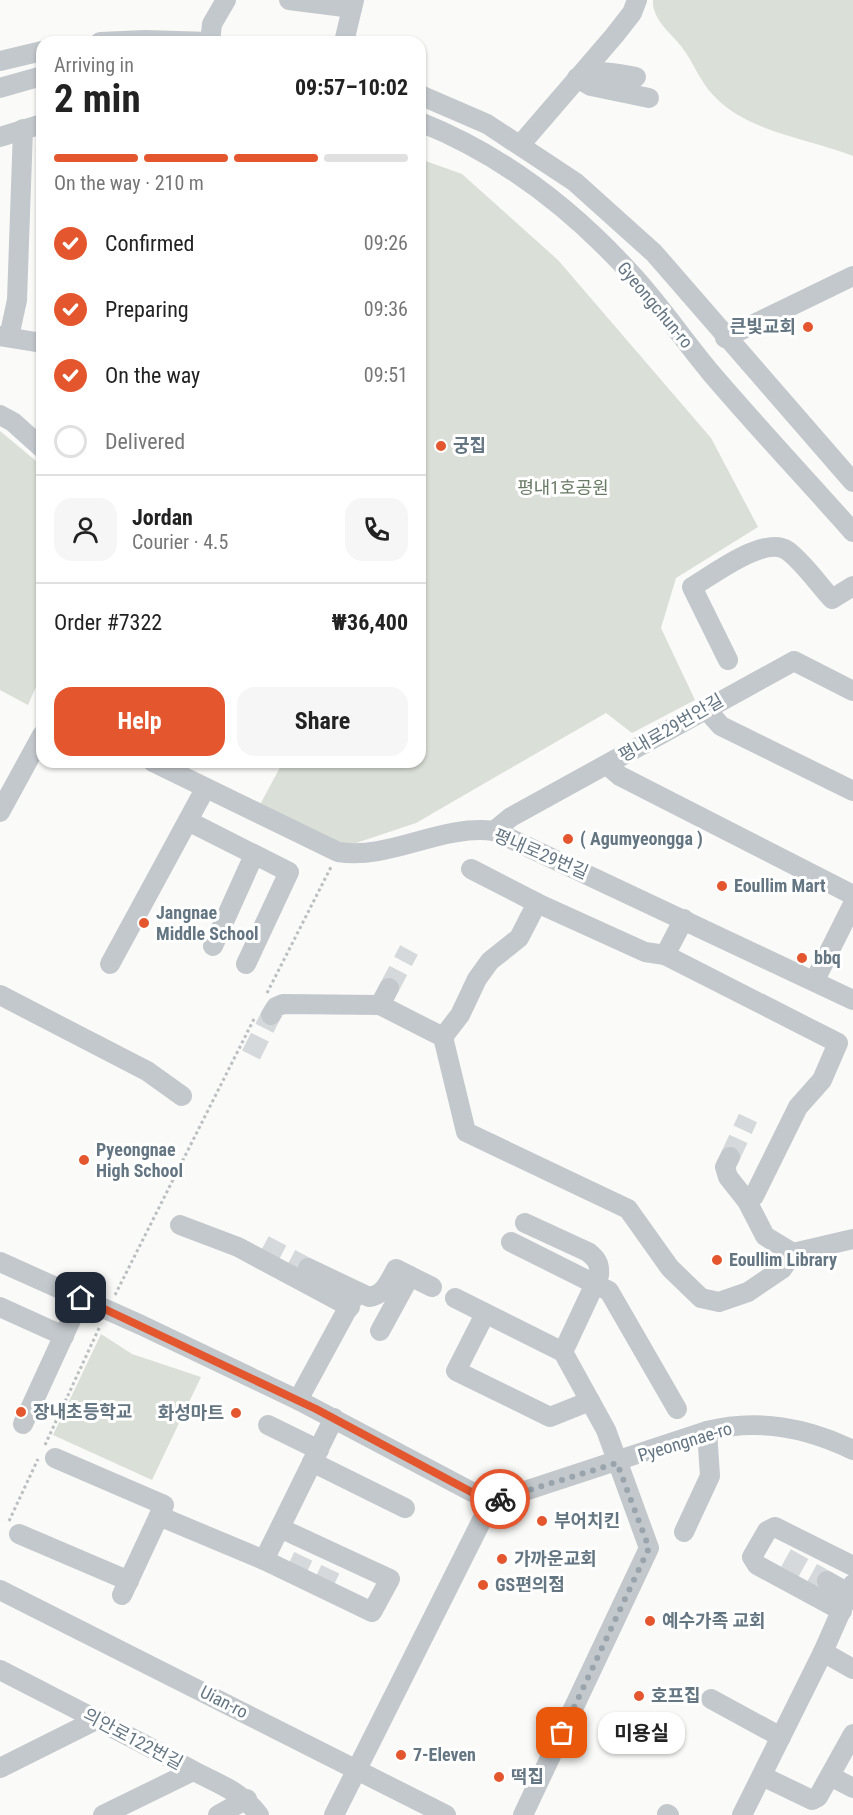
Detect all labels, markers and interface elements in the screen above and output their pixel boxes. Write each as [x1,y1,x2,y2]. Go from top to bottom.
text: Arriving in [54,53,134,77]
text: 09:57–10:02 [295,75,408,100]
text: 2 min [54,76,141,122]
text: On the way · 210 m [54,171,204,195]
icon: check [54,227,87,260]
text: Confirmed [105,231,194,256]
text: 09:26 [364,231,408,255]
street label: Gyeongchun-ro [613,257,698,352]
icon: check [54,293,87,326]
text: Preparing [105,297,189,322]
text: 09:36 [364,297,408,321]
place label: 큰빛교회 [730,316,796,337]
marker: 큰빛교회 [801,320,815,334]
icon: check [54,359,87,392]
text: On the way [105,363,200,388]
text: 09:51 [364,363,408,387]
text: Delivered [105,429,185,454]
place label: 궁집 [453,435,486,456]
marker: 궁집 [434,439,448,453]
park label: 평내1호공원 [517,477,609,498]
button: person [54,498,117,561]
button: phone [345,498,408,561]
text: Jordan [132,505,193,530]
text: Courier · 4.5 [132,530,228,554]
text: Order #7322 [54,610,162,635]
text: ₩36,400 [332,610,408,635]
button: Help [54,687,225,756]
button: Share [237,687,408,756]
street label: 평내로29번안길 [615,689,727,766]
street label: 평내로29번길 [491,824,592,883]
place label: ( Agumyeongga ) [580,828,703,850]
marker: ( Agumyeongga ) [561,832,575,846]
place label: Eoullim Mart [734,875,826,896]
marker: Eoullim Mart [715,879,729,893]
place label: Jangnae Middle School [156,902,259,944]
marker: Jangnae Middle School [137,916,151,930]
place label: bbq [814,947,841,968]
marker: bbq [795,951,809,965]
place label: Pyeongnae High School [96,1139,183,1181]
marker: Pyeongnae High School [77,1153,91,1167]
place label: Eoullim Library [729,1249,837,1270]
marker: Eoullim Library [710,1253,724,1267]
pin [55,1272,106,1323]
icon: home [64,1281,97,1314]
place label: 장내초등학교 [33,1401,132,1422]
place label: 화성마트 [158,1402,224,1423]
marker: 장내초등학교 [14,1405,28,1419]
marker: 화성마트 [229,1406,243,1420]
street label: Pyeongnae-ro [635,1417,734,1466]
courier [470,1469,530,1529]
icon: bike [484,1483,517,1516]
place label: 부어치킨 [554,1510,620,1531]
marker: 부어치킨 [535,1514,549,1528]
place label: 가까운교회 [514,1548,597,1569]
marker: 가까운교회 [495,1552,509,1566]
place label: GS편의점 [495,1574,565,1595]
marker: GS편의점 [476,1578,490,1592]
place label: 예수가족 교회 [662,1610,766,1631]
marker: 예수가족 교회 [643,1614,657,1628]
street label: Uian-ro [197,1681,251,1722]
place label: 호프집 [651,1685,701,1706]
marker: 호프집 [632,1689,646,1703]
street label: 의안로122번길 [80,1704,186,1774]
pin [536,1707,587,1758]
callout: 미용실 [598,1712,685,1754]
icon: bag [545,1716,578,1749]
text: 미용실 [614,1721,669,1745]
place label: 7-Eleven [413,1744,476,1765]
marker: 7-Eleven [394,1748,408,1762]
place label: 떡집 [511,1766,544,1787]
marker: 떡집 [492,1770,506,1784]

